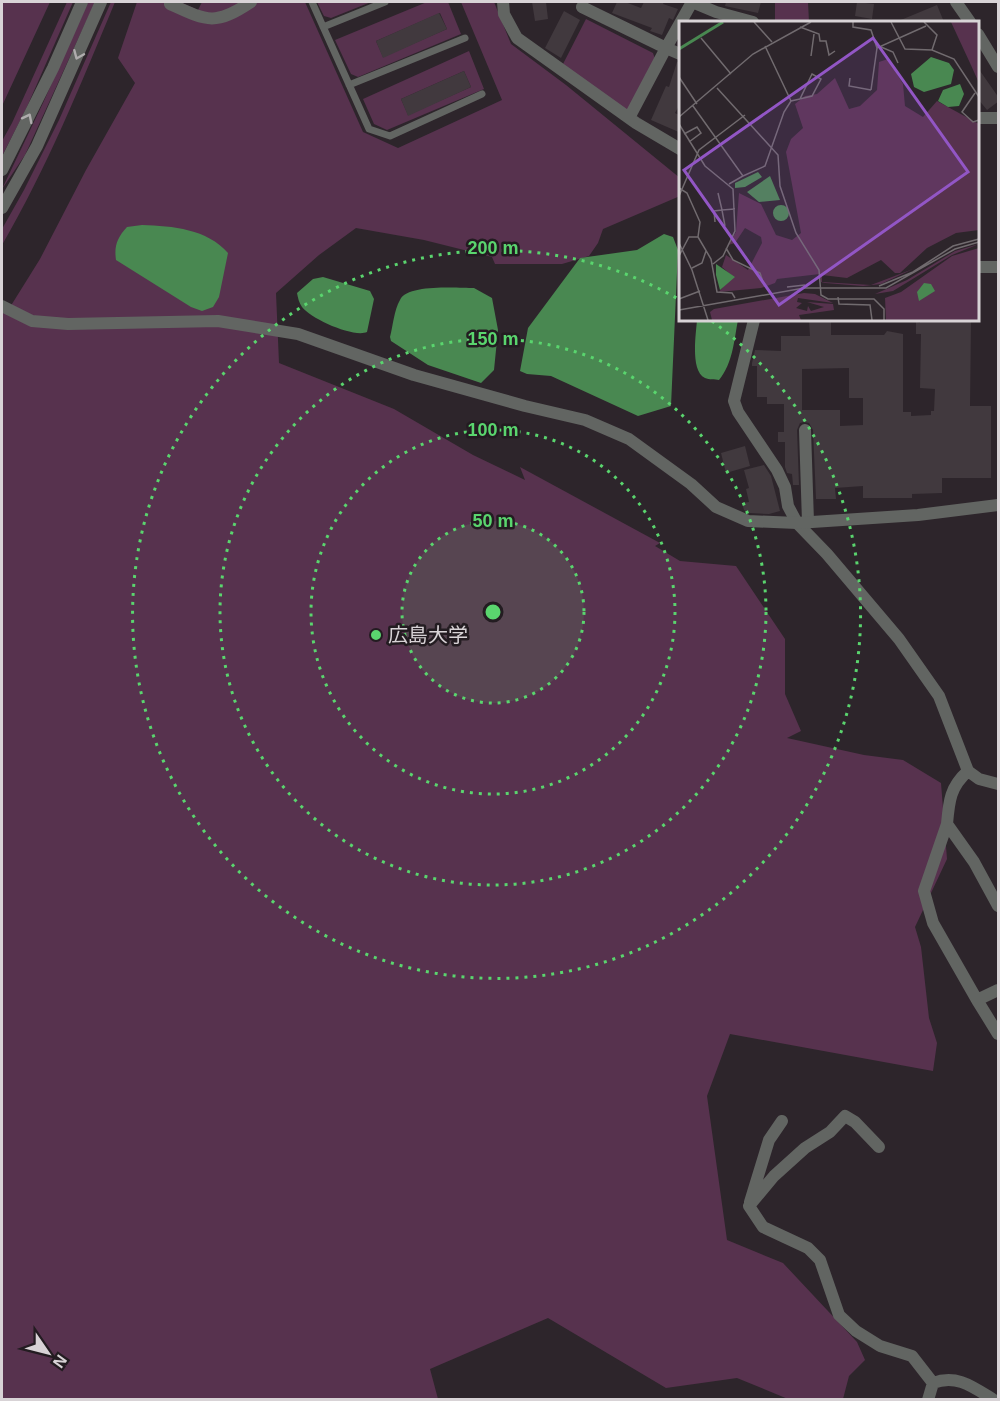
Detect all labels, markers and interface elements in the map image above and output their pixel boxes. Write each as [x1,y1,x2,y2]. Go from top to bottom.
inset map [679,21,979,321]
one-way arrow [73,49,85,60]
one-way arrow [21,114,32,125]
text: 200 m [467,238,519,258]
text: 150 m [467,329,519,349]
text: 100 m [467,420,519,440]
text: 50 m [472,511,514,531]
centre of rings [483,602,503,622]
place label: 広島大学 [388,624,468,646]
marker: 広島大学 [369,628,383,642]
north arrow [18,1323,78,1383]
text: N [50,1352,70,1371]

